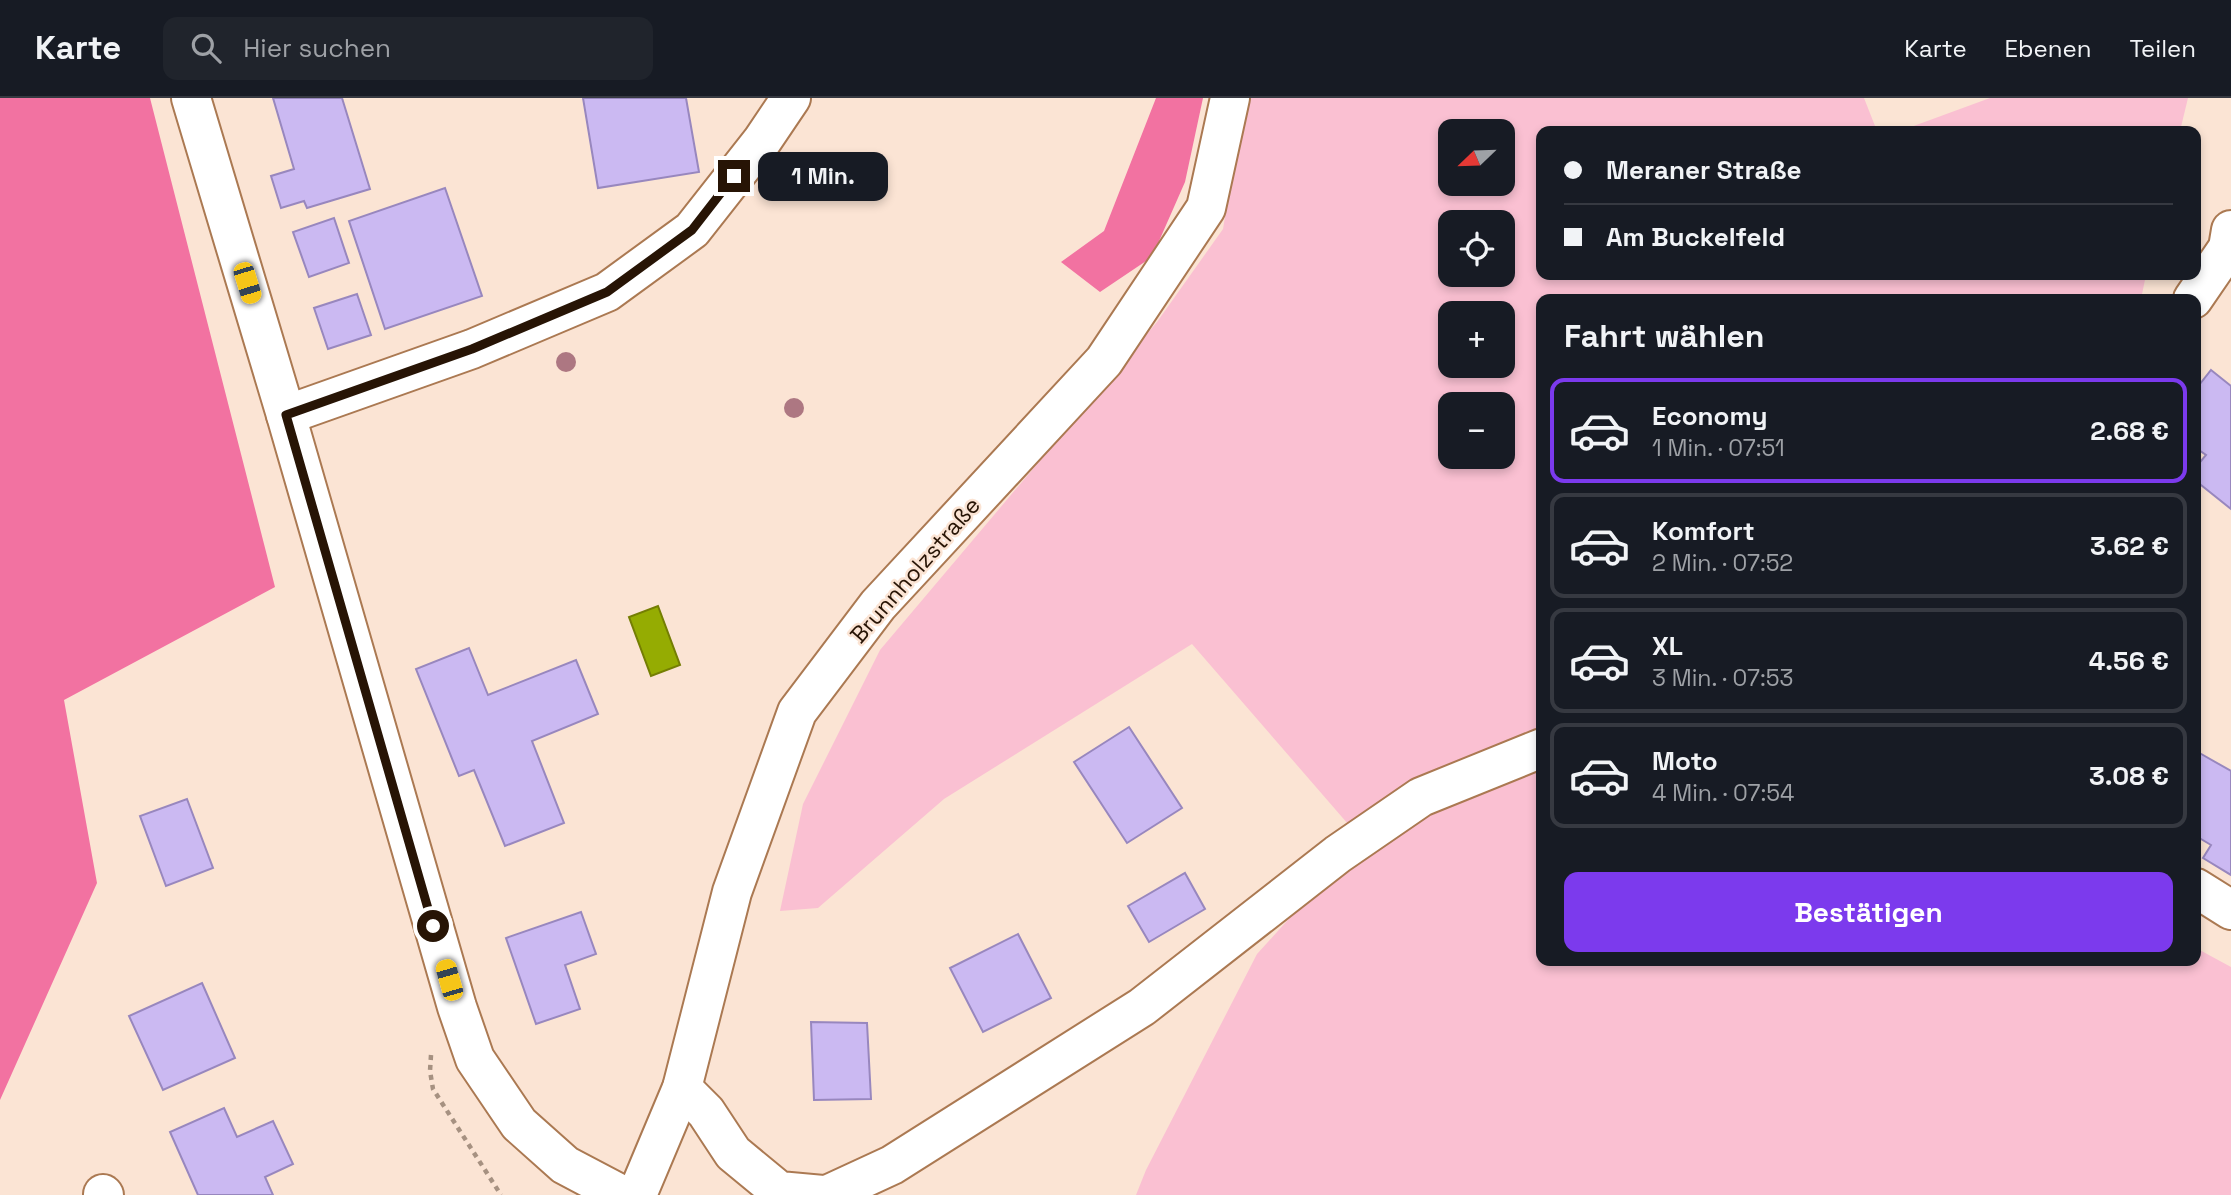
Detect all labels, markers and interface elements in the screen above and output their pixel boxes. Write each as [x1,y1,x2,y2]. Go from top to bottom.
search box [163,17,653,80]
text: Karte [35,27,121,69]
icon: search [187,29,225,67]
text: Hier suchen [243,31,391,65]
text: Karte [1904,33,1967,64]
text: Ebenen [2005,33,2091,64]
text: Teilen [2129,33,2196,64]
north arrow [1438,119,1516,196]
map controls [1438,119,1515,469]
callout: 1 Min. [758,152,888,200]
text: Meraner Straße [1606,153,1801,187]
route end [718,160,750,192]
text: 1 Min. [791,161,855,191]
button: locate [1438,210,1515,287]
text: Am Buckelfeld [1606,220,1785,254]
car [231,260,264,306]
button: + [1438,301,1515,378]
text: Fahrt wählen [1564,316,1764,356]
button: − [1438,392,1515,469]
icon: car [1568,399,1631,462]
text: Economy [1652,399,1768,433]
text: 2.68 € [2090,414,2169,448]
text: 1 Min. · 07:51 [1652,433,1785,463]
street label: Brunnholzstraße [843,491,987,649]
icon: car [1568,514,1631,577]
text: Komfort [1652,514,1755,548]
text: 3.62 € [2090,529,2169,563]
text: 2 Min. · 07:52 [1652,548,1793,578]
icon: car [1568,629,1631,692]
text: XL [1652,629,1683,663]
text: 4.56 € [2089,644,2169,678]
text: 3 Min. · 07:53 [1652,663,1793,693]
icon: car [1568,744,1631,807]
text: Moto [1652,744,1718,778]
text: 3.08 € [2089,759,2169,793]
text: 4 Min. · 07:54 [1652,778,1794,808]
button: Bestätigen [1564,872,2173,952]
route start [417,910,449,942]
car [434,957,465,1003]

